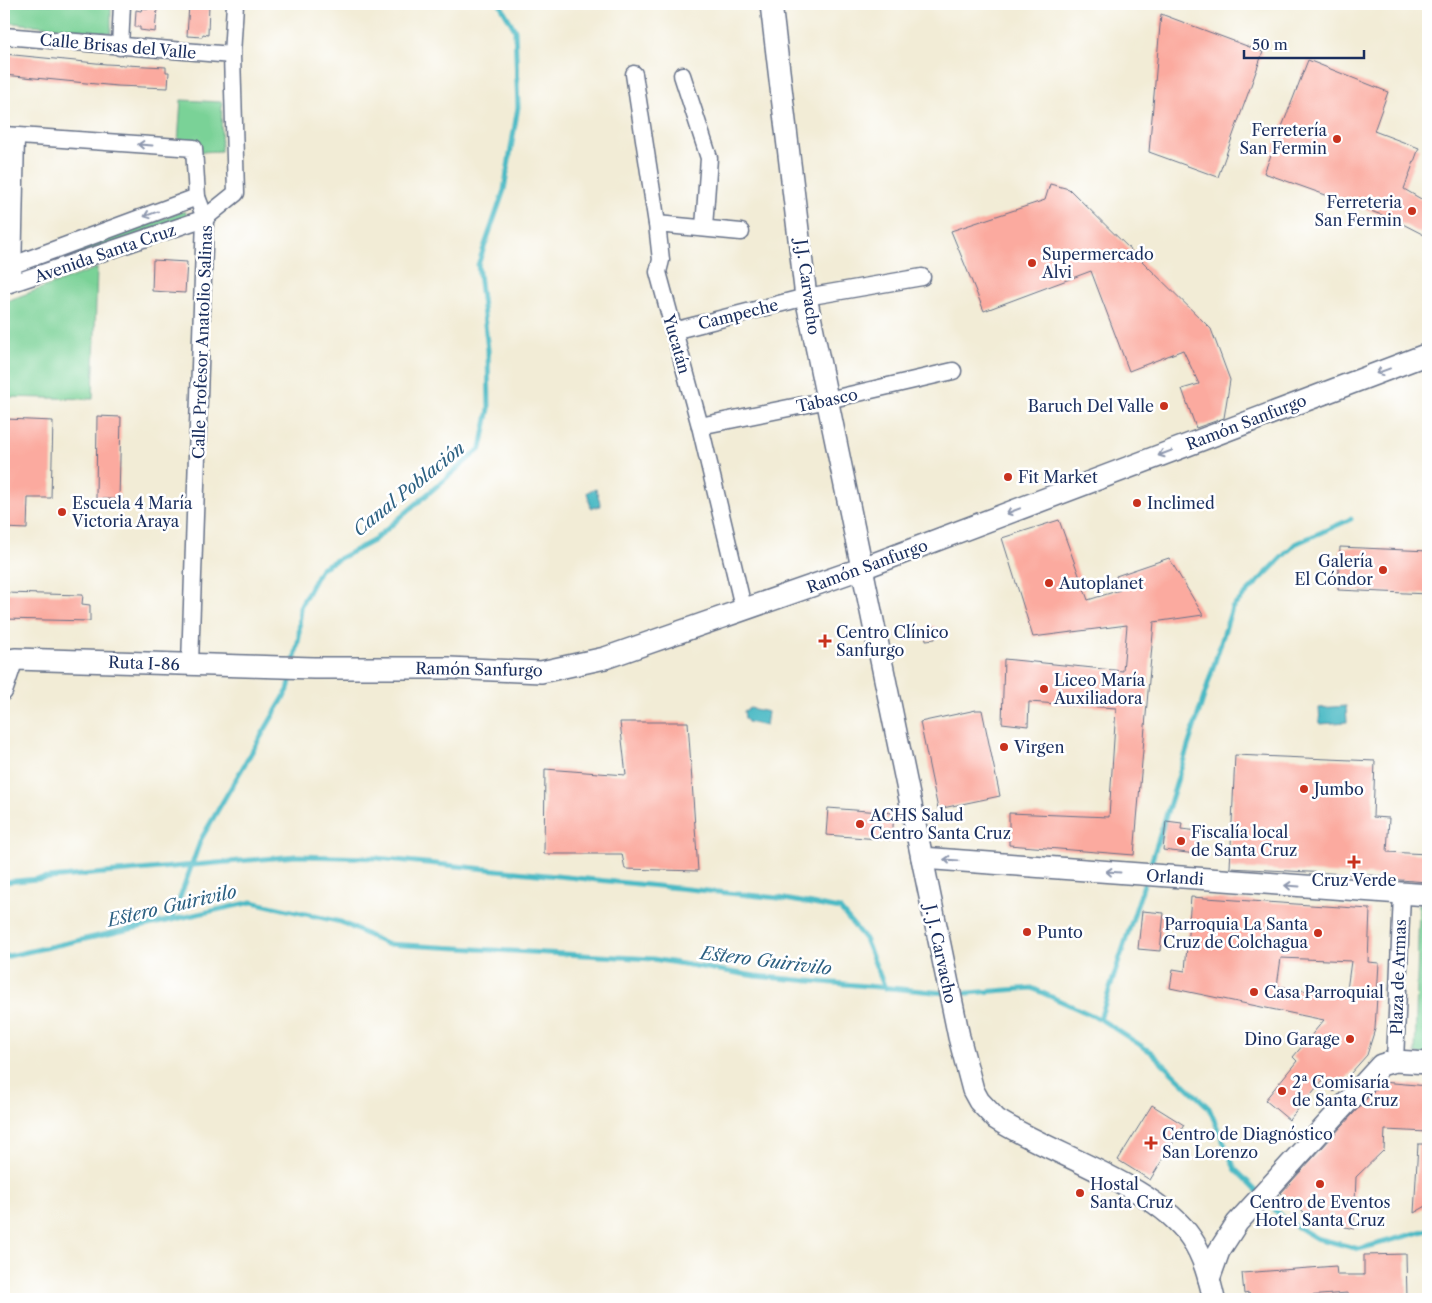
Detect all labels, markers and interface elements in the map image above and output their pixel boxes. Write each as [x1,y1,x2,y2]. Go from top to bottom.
scale bar [1244,28,1364,60]
street label: Calle Brisas del Valle [39,29,197,63]
text: 50 m [1252,35,1288,54]
place label: Ferretería San Fermin [1240,120,1328,158]
marker: Ferretería San Fermin [1331,133,1343,145]
one-way arrow [137,140,153,150]
place label: Ferreteria San Fermin [1315,192,1403,230]
marker: Ferreteria San Fermin [1406,205,1418,217]
one-way arrow [144,210,160,219]
street label: Avenida Santa Cruz [31,219,178,287]
street label: Calle Profesor Anatolio Salinas [188,225,216,459]
street label: J.J. Carvacho [791,235,825,336]
place label: Supermercado Alvi [1041,244,1154,282]
marker: Supermercado Alvi [1026,257,1038,269]
street label: Campeche [696,294,780,334]
street label: Yucatán [659,311,695,376]
one-way arrow [1375,367,1391,376]
street label: Tabasco [795,384,860,416]
street label: Ramón Sanfurgo [1183,390,1309,454]
place label: Baruch Del Valle [1028,396,1154,416]
marker: Baruch Del Valle [1158,400,1170,412]
water label: Canal Población [349,437,469,541]
one-way arrow [1158,449,1173,458]
place label: Fit Market [1018,467,1098,487]
marker: Fit Market [1002,471,1014,483]
place label: Escuela 4 María Victoria Araya [71,493,193,531]
place label: Inclimed [1147,493,1215,513]
marker: Inclimed [1131,497,1143,509]
marker: Escuela 4 María Victoria Araya [56,506,68,518]
one-way arrow [1006,507,1021,516]
street label: Ramón Sanfurgo [804,535,930,597]
place label: Galería El Cóndor [1295,551,1374,589]
marker: Galería El Cóndor [1377,564,1389,576]
place label: Autoplanet [1058,573,1144,593]
marker: Autoplanet [1043,577,1055,589]
place label: Centro Clínico Sanfurgo [836,622,949,660]
marker: Centro Clínico Sanfurgo [818,634,832,648]
street label: Ruta I-86 [108,652,180,674]
street label: Ramón Sanfurgo [415,658,543,680]
place label: Liceo María Auxiliadora [1053,670,1146,708]
marker: Liceo María Auxiliadora [1038,683,1050,695]
place label: Virgen [1013,737,1064,757]
marker: Virgen [998,741,1010,753]
place label: Jumbo [1311,779,1364,799]
marker: Jumbo [1298,783,1310,795]
place label: ACHS Salud Centro Santa Cruz [869,805,1011,843]
marker: ACHS Salud Centro Santa Cruz [854,818,866,830]
place label: Fiscalía local de Santa Cruz [1191,822,1297,860]
marker: Fiscalía local de Santa Cruz [1175,835,1187,847]
one-way arrow [943,856,959,865]
marker: Cruz Verde [1348,856,1360,868]
street label: Orlandi [1145,865,1205,889]
one-way arrow [1105,868,1121,877]
place label: Cruz Verde [1311,870,1397,890]
water label: Estero Guirivilo [103,880,239,932]
one-way arrow [1285,881,1301,891]
street label: J. J. Carvacho [920,900,961,1005]
place label: Parroquia La Santa Cruz de Colchagua [1163,914,1309,952]
street label: Plaza de Armas [1386,919,1410,1035]
place label: Punto [1037,922,1083,942]
marker: Punto [1021,926,1033,938]
marker: Parroquia La Santa Cruz de Colchagua [1312,927,1324,939]
water label: Estero Guirivilo [697,942,833,980]
place label: Casa Parroquial [1264,982,1384,1002]
marker: Casa Parroquial [1248,986,1260,998]
place label: Dino Garage [1244,1029,1340,1049]
marker: Dino Garage [1344,1033,1356,1045]
place label: 2ª Comisaría de Santa Cruz [1292,1072,1398,1110]
marker: 2ª Comisaría de Santa Cruz [1276,1085,1288,1097]
place label: Centro de Diagnóstico San Lorenzo [1162,1124,1333,1162]
marker: Centro de Diagnóstico San Lorenzo [1144,1136,1158,1150]
place label: Hostal Santa Cruz [1090,1174,1173,1212]
marker: Centro de Eventos Hotel Santa Cruz [1314,1178,1326,1190]
marker: Hostal Santa Cruz [1074,1187,1086,1199]
place label: Centro de Eventos Hotel Santa Cruz [1249,1192,1391,1230]

